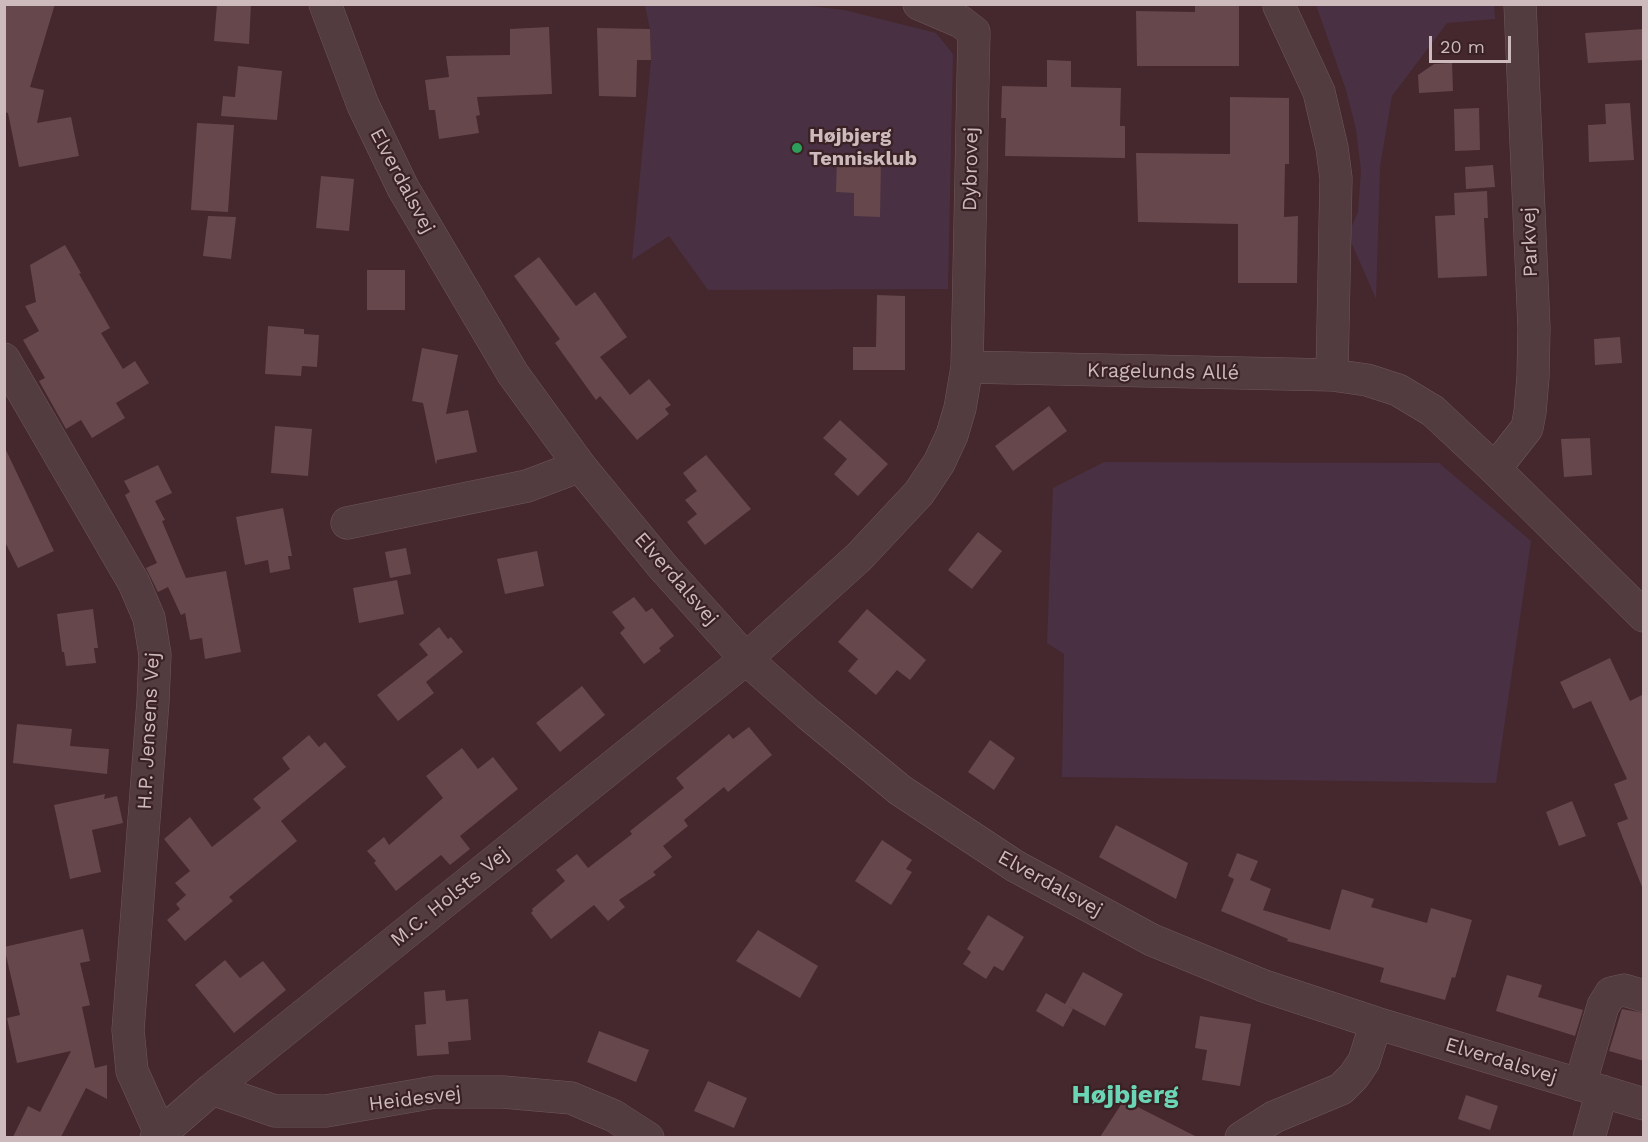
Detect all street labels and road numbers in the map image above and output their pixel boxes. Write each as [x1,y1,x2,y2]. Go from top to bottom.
street label: Elverdalsvej [364,124,440,238]
street label: Dybrovej [958,127,984,211]
street label: Parkvej [1517,206,1543,278]
street label: Kragelunds Allé [1087,359,1239,385]
street label: Elverdalsvej [629,527,723,631]
street label: H.P. Jensens Vej [133,652,165,810]
street label: M.C. Holsts Vej [386,842,514,952]
street label: Elverdalsvej [994,845,1106,923]
street label: Elverdalsvej [1442,1033,1560,1089]
street label: Heidesvej [367,1081,463,1117]

